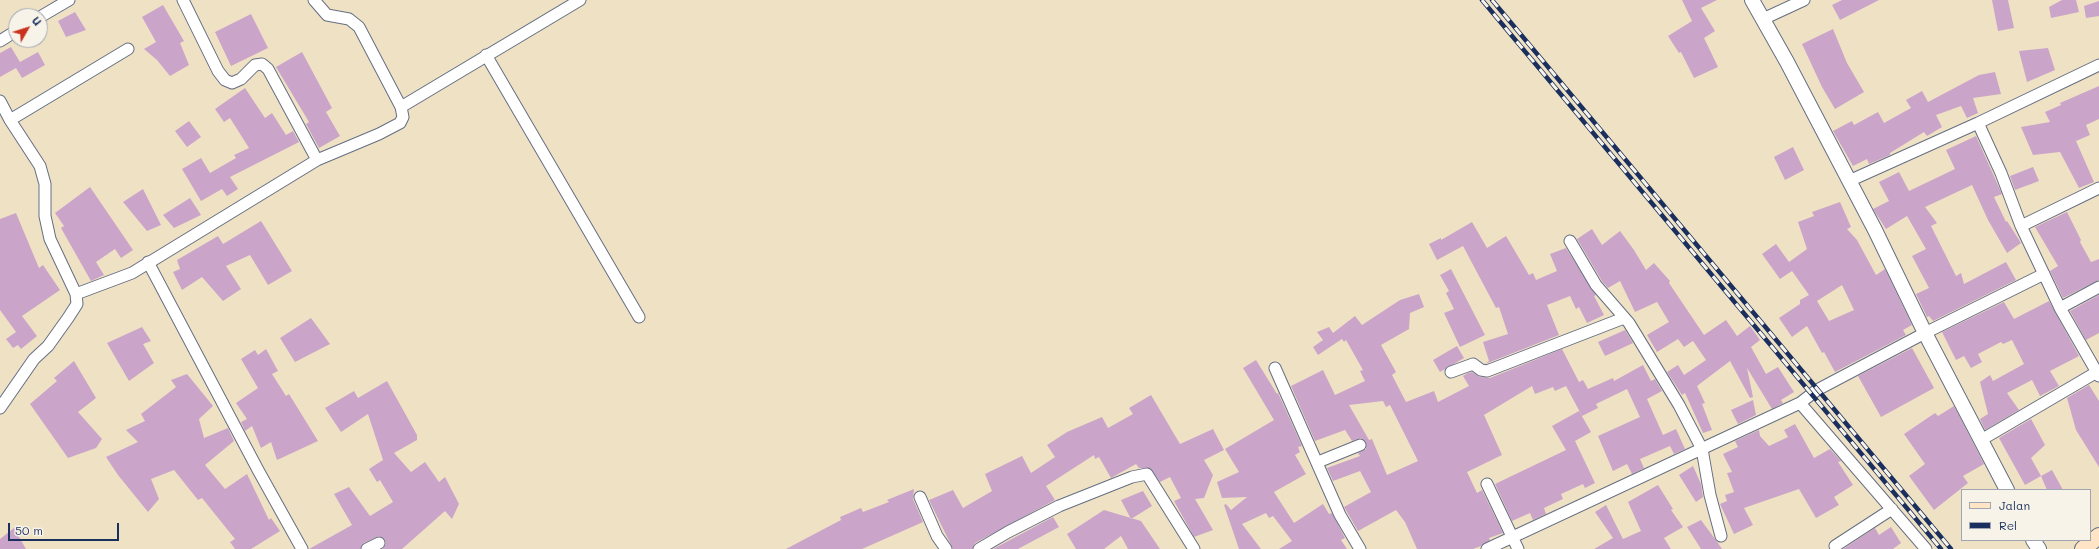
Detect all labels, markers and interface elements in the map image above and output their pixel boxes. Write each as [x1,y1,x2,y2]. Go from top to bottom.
north arrow [8,8,48,48]
text: U [29,13,45,28]
legend [1961,489,2091,541]
text: Jalan [1999,497,2030,513]
scale bar [10,515,121,541]
text: Rel [1999,517,2017,533]
text: 50 m [15,522,43,538]

